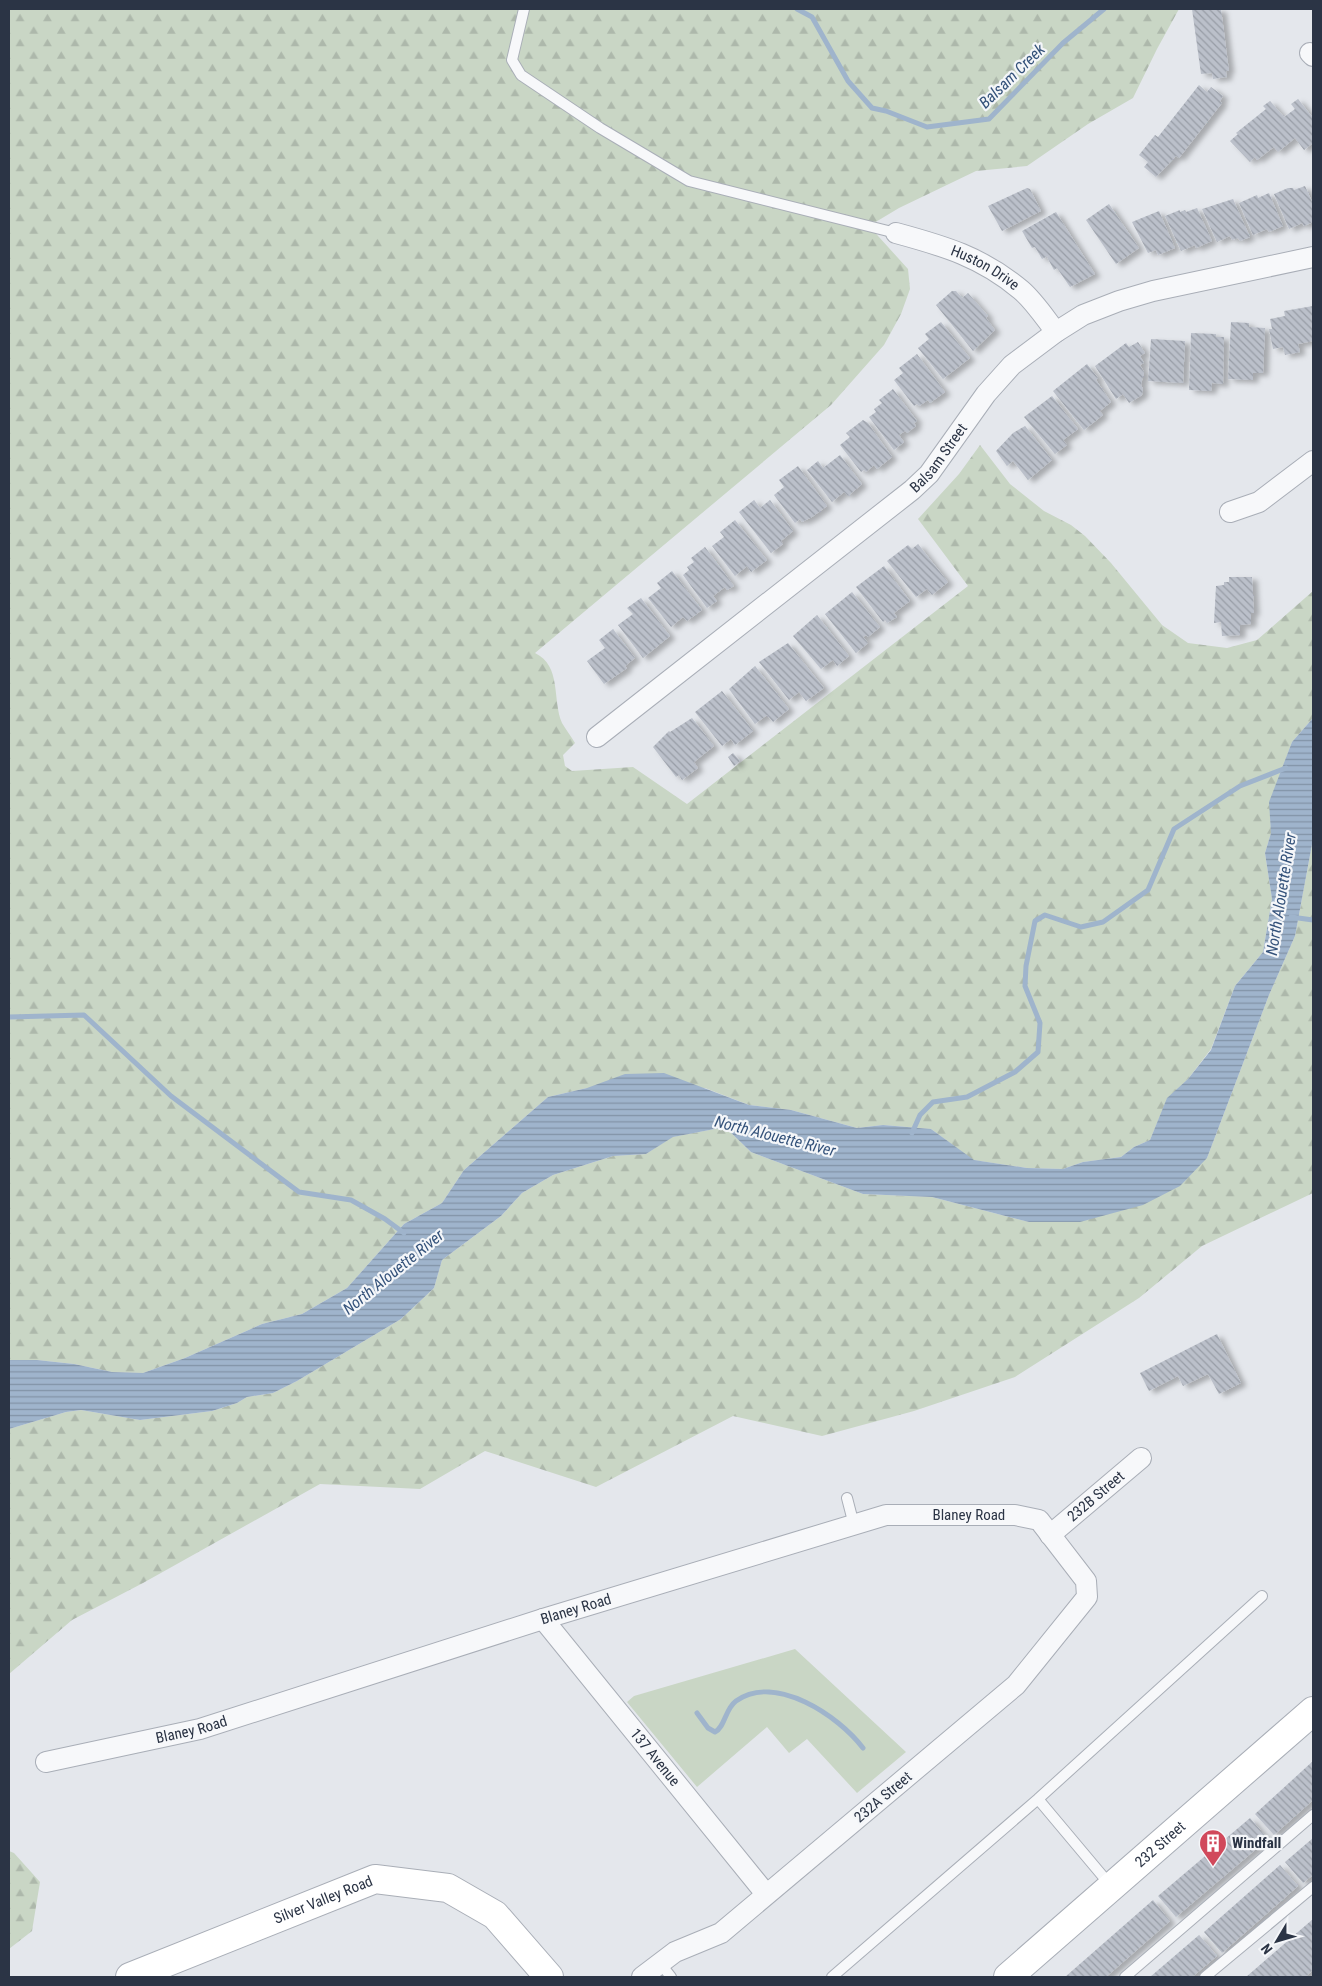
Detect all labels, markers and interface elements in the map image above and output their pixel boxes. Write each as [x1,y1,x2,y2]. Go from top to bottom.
water label: Balsam Creek [975,39,1050,112]
street label: Huston Drive [948,242,1023,294]
street label: Balsam Street [906,420,971,496]
water label: North Alouette River [1262,830,1300,957]
water label: North Alouette River [713,1112,839,1160]
water label: North Alouette River [339,1225,448,1318]
street label: 232B Street [1064,1467,1128,1525]
street label: Blaney Road [932,1506,1005,1524]
street label: Blaney Road [538,1590,613,1628]
street label: Blaney Road [154,1712,229,1747]
street label: 137 Avenue [626,1725,684,1790]
street label: 232A Street [851,1768,915,1826]
street label: 232 Street [1131,1817,1189,1871]
building icon: Windfall [1198,1828,1228,1867]
place label: Windfall [1232,1834,1281,1852]
street label: Silver Valley Road [271,1872,375,1928]
north arrow [1252,1916,1302,1966]
text: N [1258,1941,1276,1957]

